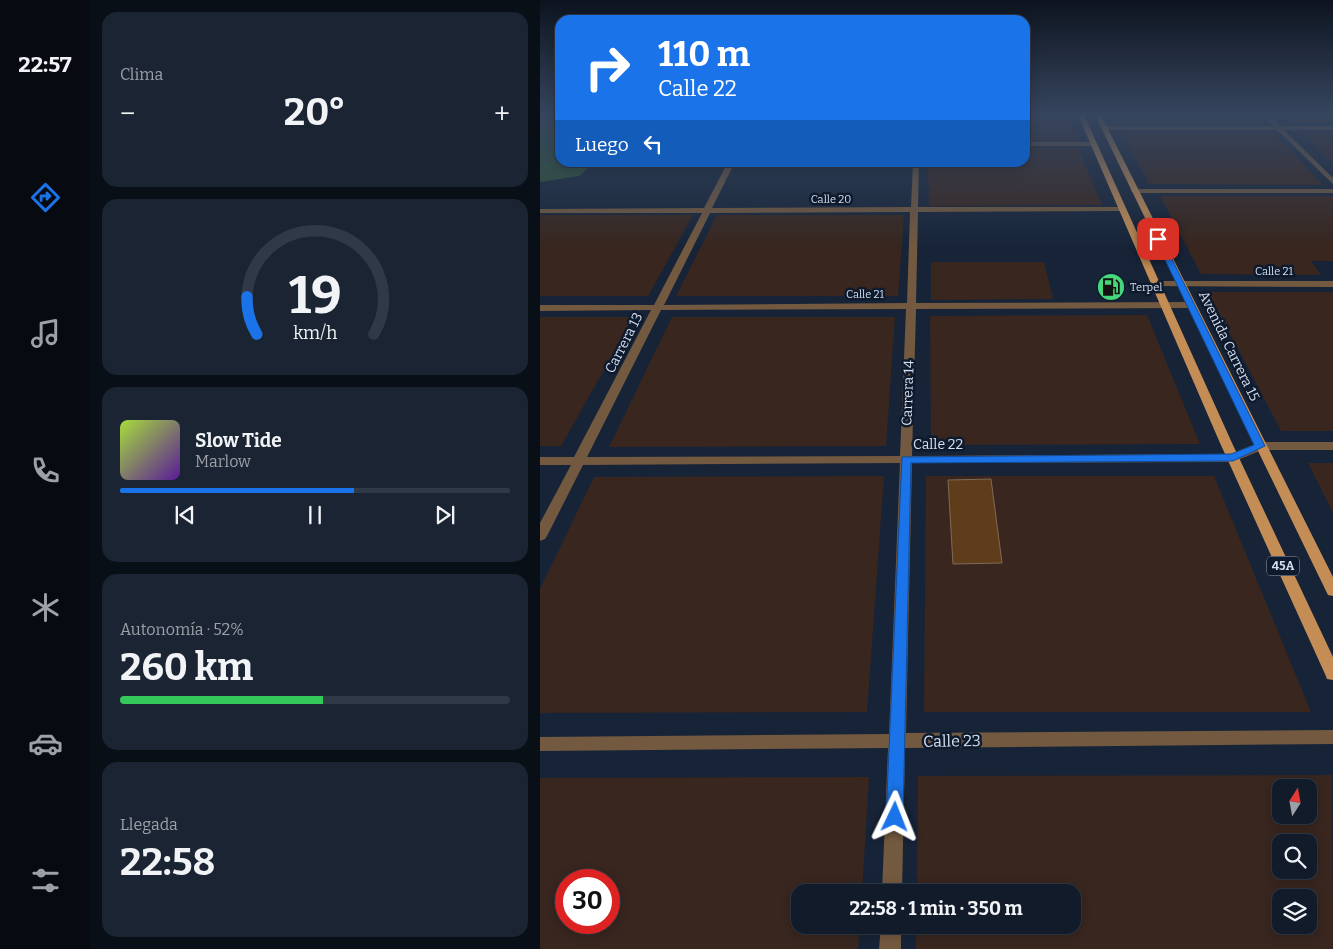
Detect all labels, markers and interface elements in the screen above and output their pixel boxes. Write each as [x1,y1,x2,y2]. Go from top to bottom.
text: 110 m [658,33,750,75]
icon: right [575,35,640,100]
text: 22:57 [18,51,72,78]
text: Clima [120,65,163,84]
text: Calle 22 [658,75,737,102]
text: 20° [284,89,346,135]
text: − [120,97,135,130]
text: + [494,97,510,130]
icon: left [639,130,667,158]
text: Luego [575,133,629,156]
icon: directions [28,180,63,215]
street label: Calle 20 [811,193,851,206]
pin [1137,218,1179,260]
icon: arrive [1144,225,1172,253]
text: 19 [288,264,342,327]
street label: Calle 21 [1255,265,1293,278]
fuel station icon: Terpel [1096,272,1126,302]
place label: Terpel [1130,281,1162,294]
street label: Calle 21 [846,288,884,301]
street label: Avenida Carrera 15 [1195,288,1263,404]
street label: Carrera 13 [601,310,647,376]
icon: music [28,316,63,351]
text: km/h [293,322,337,344]
street label: Carrera 14 [898,360,918,426]
text: Slow Tide [195,429,282,452]
street label: Calle 22 [913,436,963,453]
text: Marlow [195,452,251,471]
icon: phone [28,453,63,488]
icon: previous [171,501,199,529]
icon: pause [301,501,329,529]
icon: next [431,501,459,529]
road number: 45A [1267,556,1299,576]
icon: climate [28,590,63,625]
text: Autonomía · 52% [120,620,244,639]
text: 260 km [120,644,253,690]
icon: car [28,726,63,761]
street label: Calle 23 [923,731,981,751]
north arrow [1272,779,1318,824]
map controls [1272,779,1317,934]
position arrow [868,790,920,842]
text: Llegada [120,815,178,834]
button: search [1272,834,1317,879]
text: 22:58 [120,839,215,885]
icon: filters [28,863,63,898]
speed limit sign: 30 [555,869,620,934]
button: layers [1272,889,1317,934]
text: 22:58 · 1 min · 350 m [849,897,1023,920]

